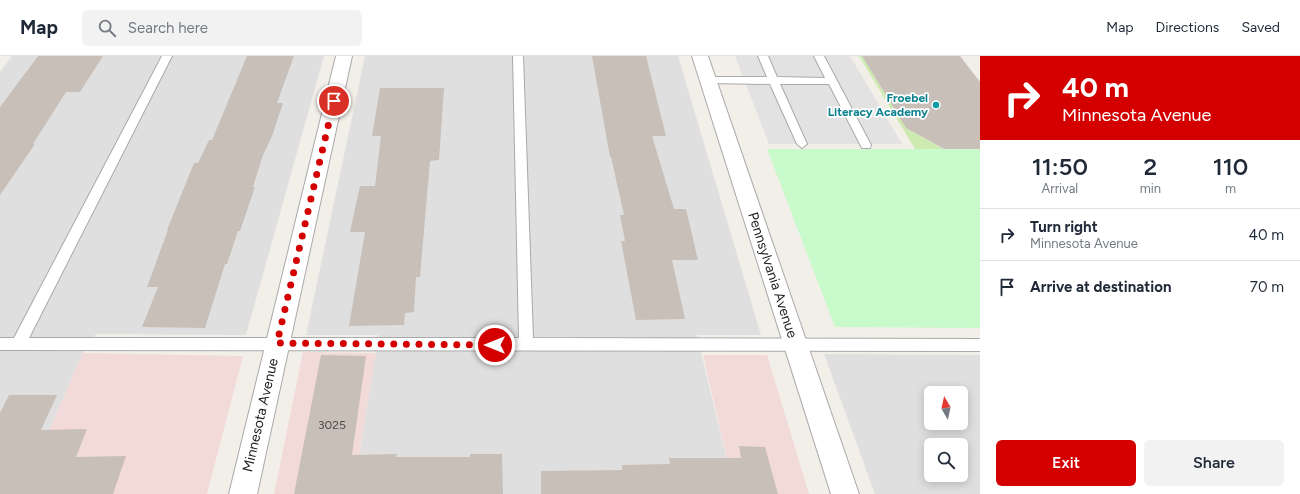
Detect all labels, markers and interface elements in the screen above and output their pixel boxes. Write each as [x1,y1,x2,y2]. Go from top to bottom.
search box [82,10,362,46]
text: Map [20,16,58,39]
icon: search [96,17,118,39]
text: Search here [128,19,208,37]
text: Map [1106,19,1134,36]
text: Directions [1156,19,1219,36]
text: Saved [1241,19,1280,36]
text: 40 m [1062,70,1129,104]
icon: right [996,72,1048,124]
pin [317,84,351,118]
icon: arrive [323,90,345,112]
place label: Froebel Literacy Academy [828,91,928,119]
marker: Froebel Literacy Academy [931,100,941,110]
text: Minnesota Avenue [1062,104,1211,126]
text: 11:50 [1032,152,1088,181]
text: 2 [1143,152,1157,181]
text: 110 [1213,152,1248,181]
text: Arrival [1041,181,1078,196]
text: min [1140,181,1161,196]
text: m [1225,181,1236,196]
street label: Pennsylvania Avenue [744,210,801,341]
text: Turn right [1030,218,1098,236]
icon: right [996,224,1018,246]
text: 40 m [1249,226,1284,244]
text: Minnesota Avenue [1030,236,1138,251]
icon: arrive [996,276,1018,298]
text: Arrive at destination [1030,278,1171,296]
text: 70 m [1250,278,1284,296]
position arrow [474,324,516,366]
street label: Minnesota Avenue [239,356,282,474]
north arrow [924,386,968,430]
map controls [924,386,968,482]
house number: 3025 [318,418,346,432]
button: search [924,438,968,482]
button: Exit [996,440,1136,486]
button: Share [1144,440,1284,486]

